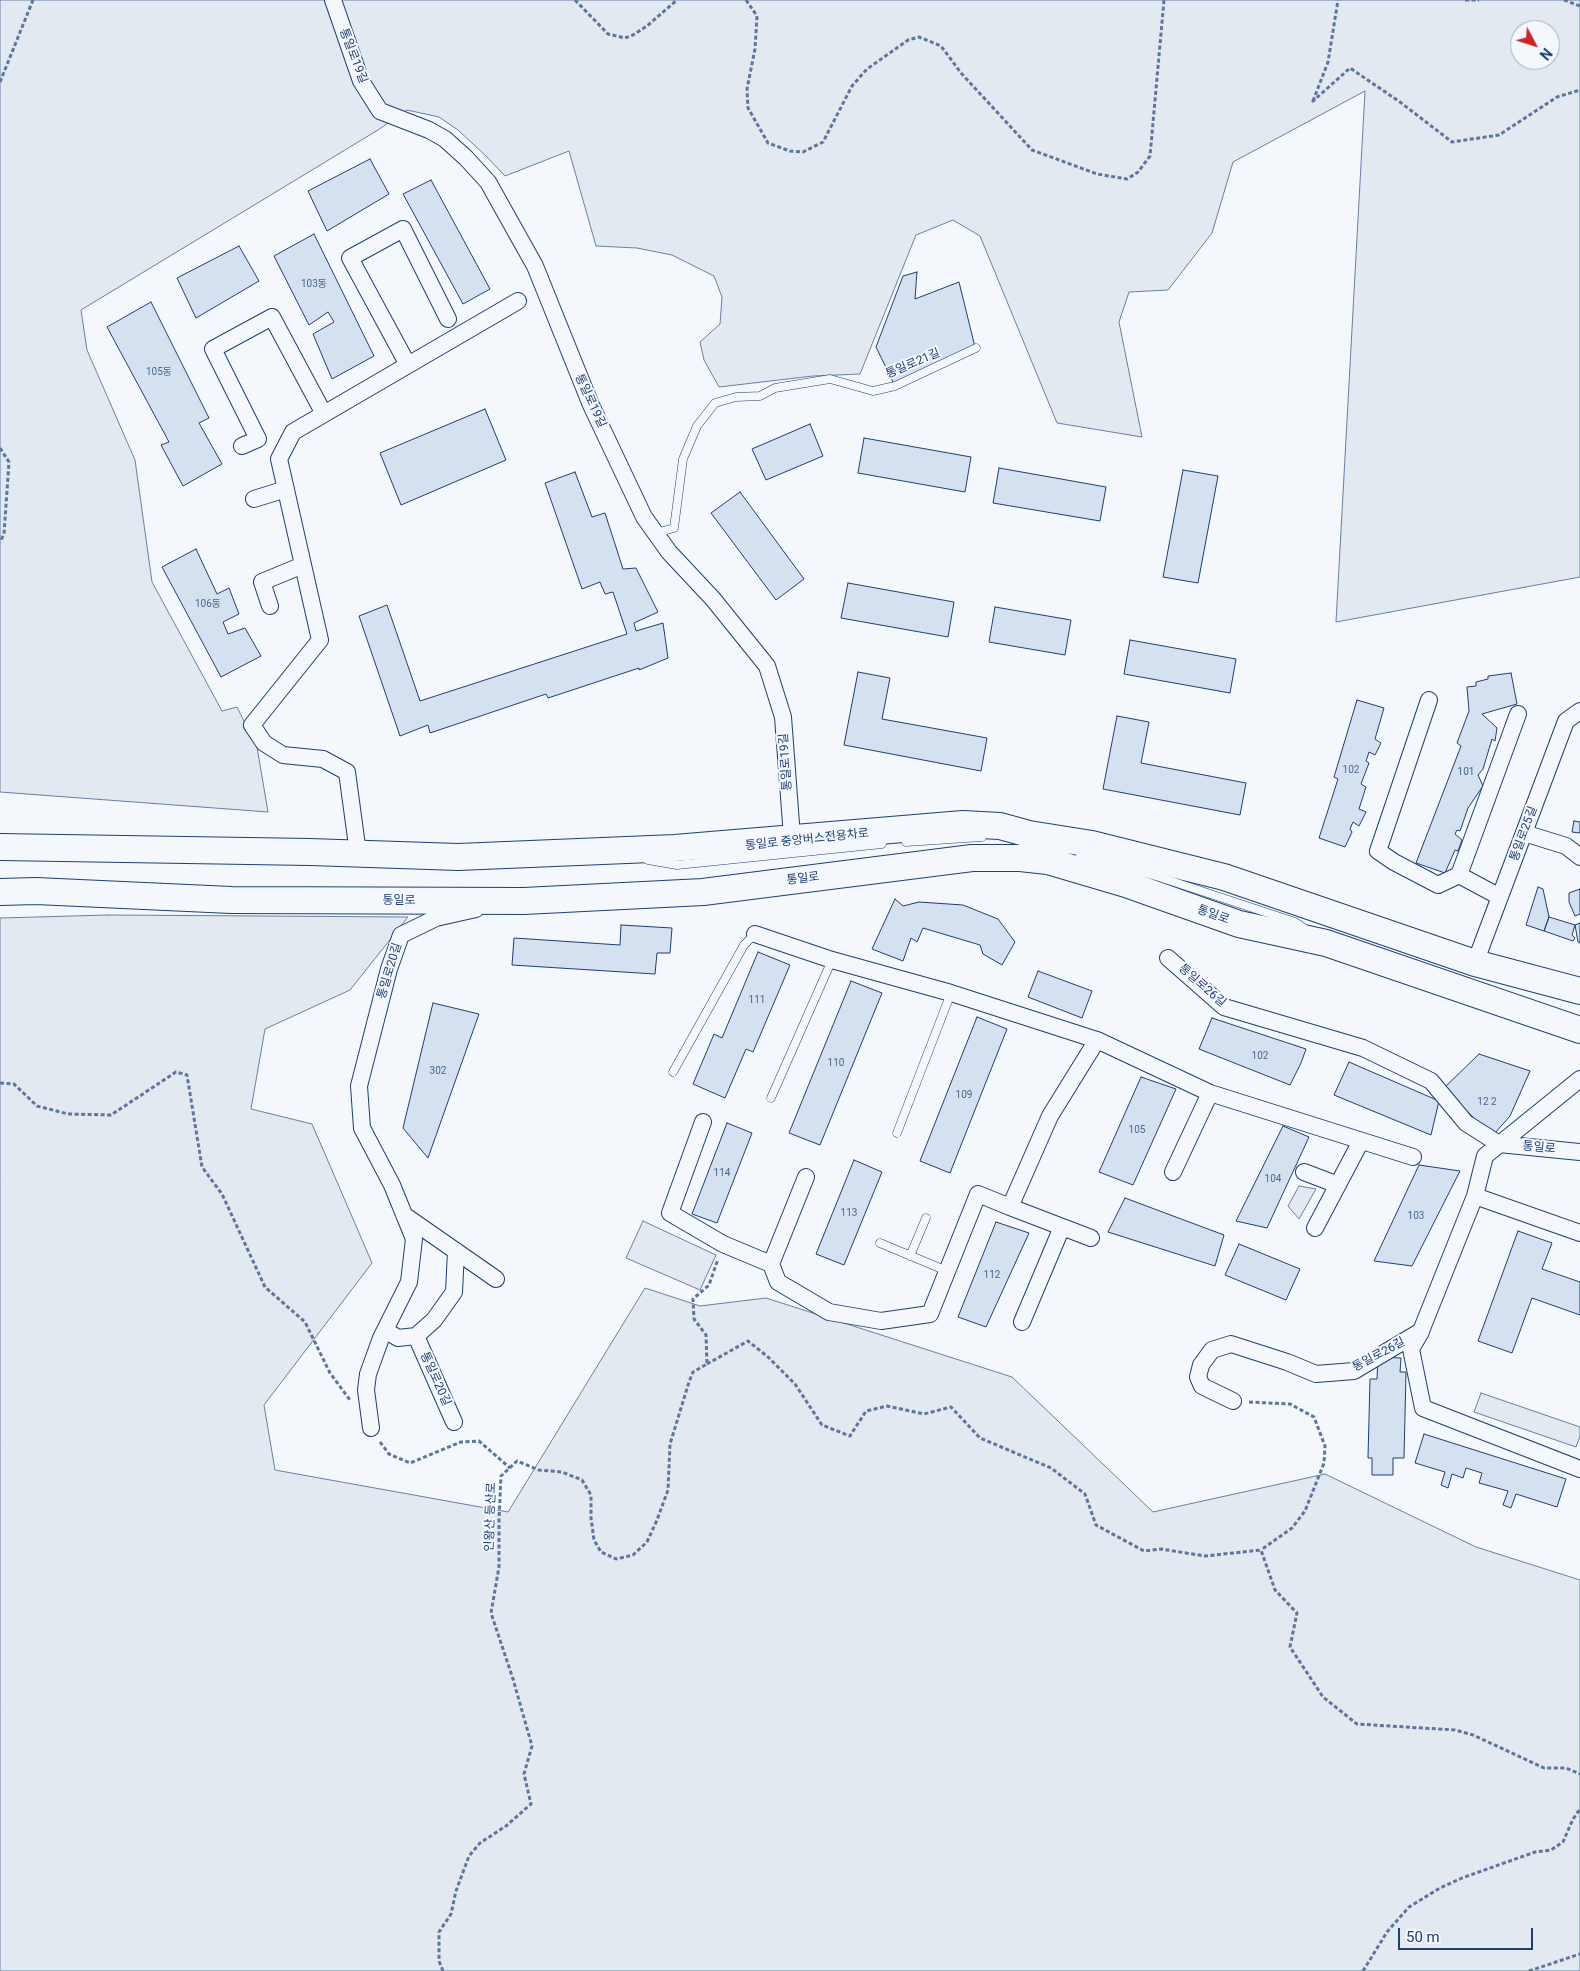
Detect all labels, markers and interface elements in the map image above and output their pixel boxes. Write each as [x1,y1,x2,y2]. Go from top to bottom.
north arrow [1510,20,1560,70]
street label: 통일로19길 [336,27,370,85]
text: N [1536,45,1555,63]
house number: 103동 [301,278,327,290]
street label: 통일로21길 [884,346,942,382]
house number: 105동 [146,366,172,378]
street label: 통일로19길 [571,372,609,430]
house number: 106동 [195,598,221,610]
street label: 통일로19길 [777,733,795,791]
house number: 102 [1343,764,1359,776]
house number: 101 [1458,766,1474,778]
street label: 통일로25길 [1507,804,1541,864]
street label: 통일로 중앙버스전용차로 [744,826,870,854]
street label: 통일로 [786,870,820,888]
street label: 통일로 [382,894,416,908]
street label: 통일로 [1195,903,1231,927]
street label: 통일로20길 [375,941,405,1001]
street label: 통일로26길 [1176,962,1228,1010]
house number: 111 [749,994,765,1006]
house number: 102 [1252,1050,1268,1062]
house number: 110 [828,1057,844,1069]
house number: 302 [430,1065,446,1077]
house number: 109 [956,1089,972,1101]
house number: 12 2 [1477,1096,1497,1108]
house number: 105 [1129,1124,1145,1136]
street label: 통일로 [1522,1139,1556,1157]
house number: 114 [714,1167,730,1179]
house number: 104 [1265,1173,1281,1185]
house number: 113 [841,1207,857,1219]
house number: 103 [1408,1210,1424,1222]
house number: 112 [984,1269,1000,1281]
street label: 통일로26길 [1350,1335,1408,1375]
street label: 통일로20길 [417,1350,453,1408]
street label: 인왕산 등산로 [483,1482,499,1552]
scale bar [1400,1918,1535,1950]
text: 50 m [1406,1928,1440,1946]

